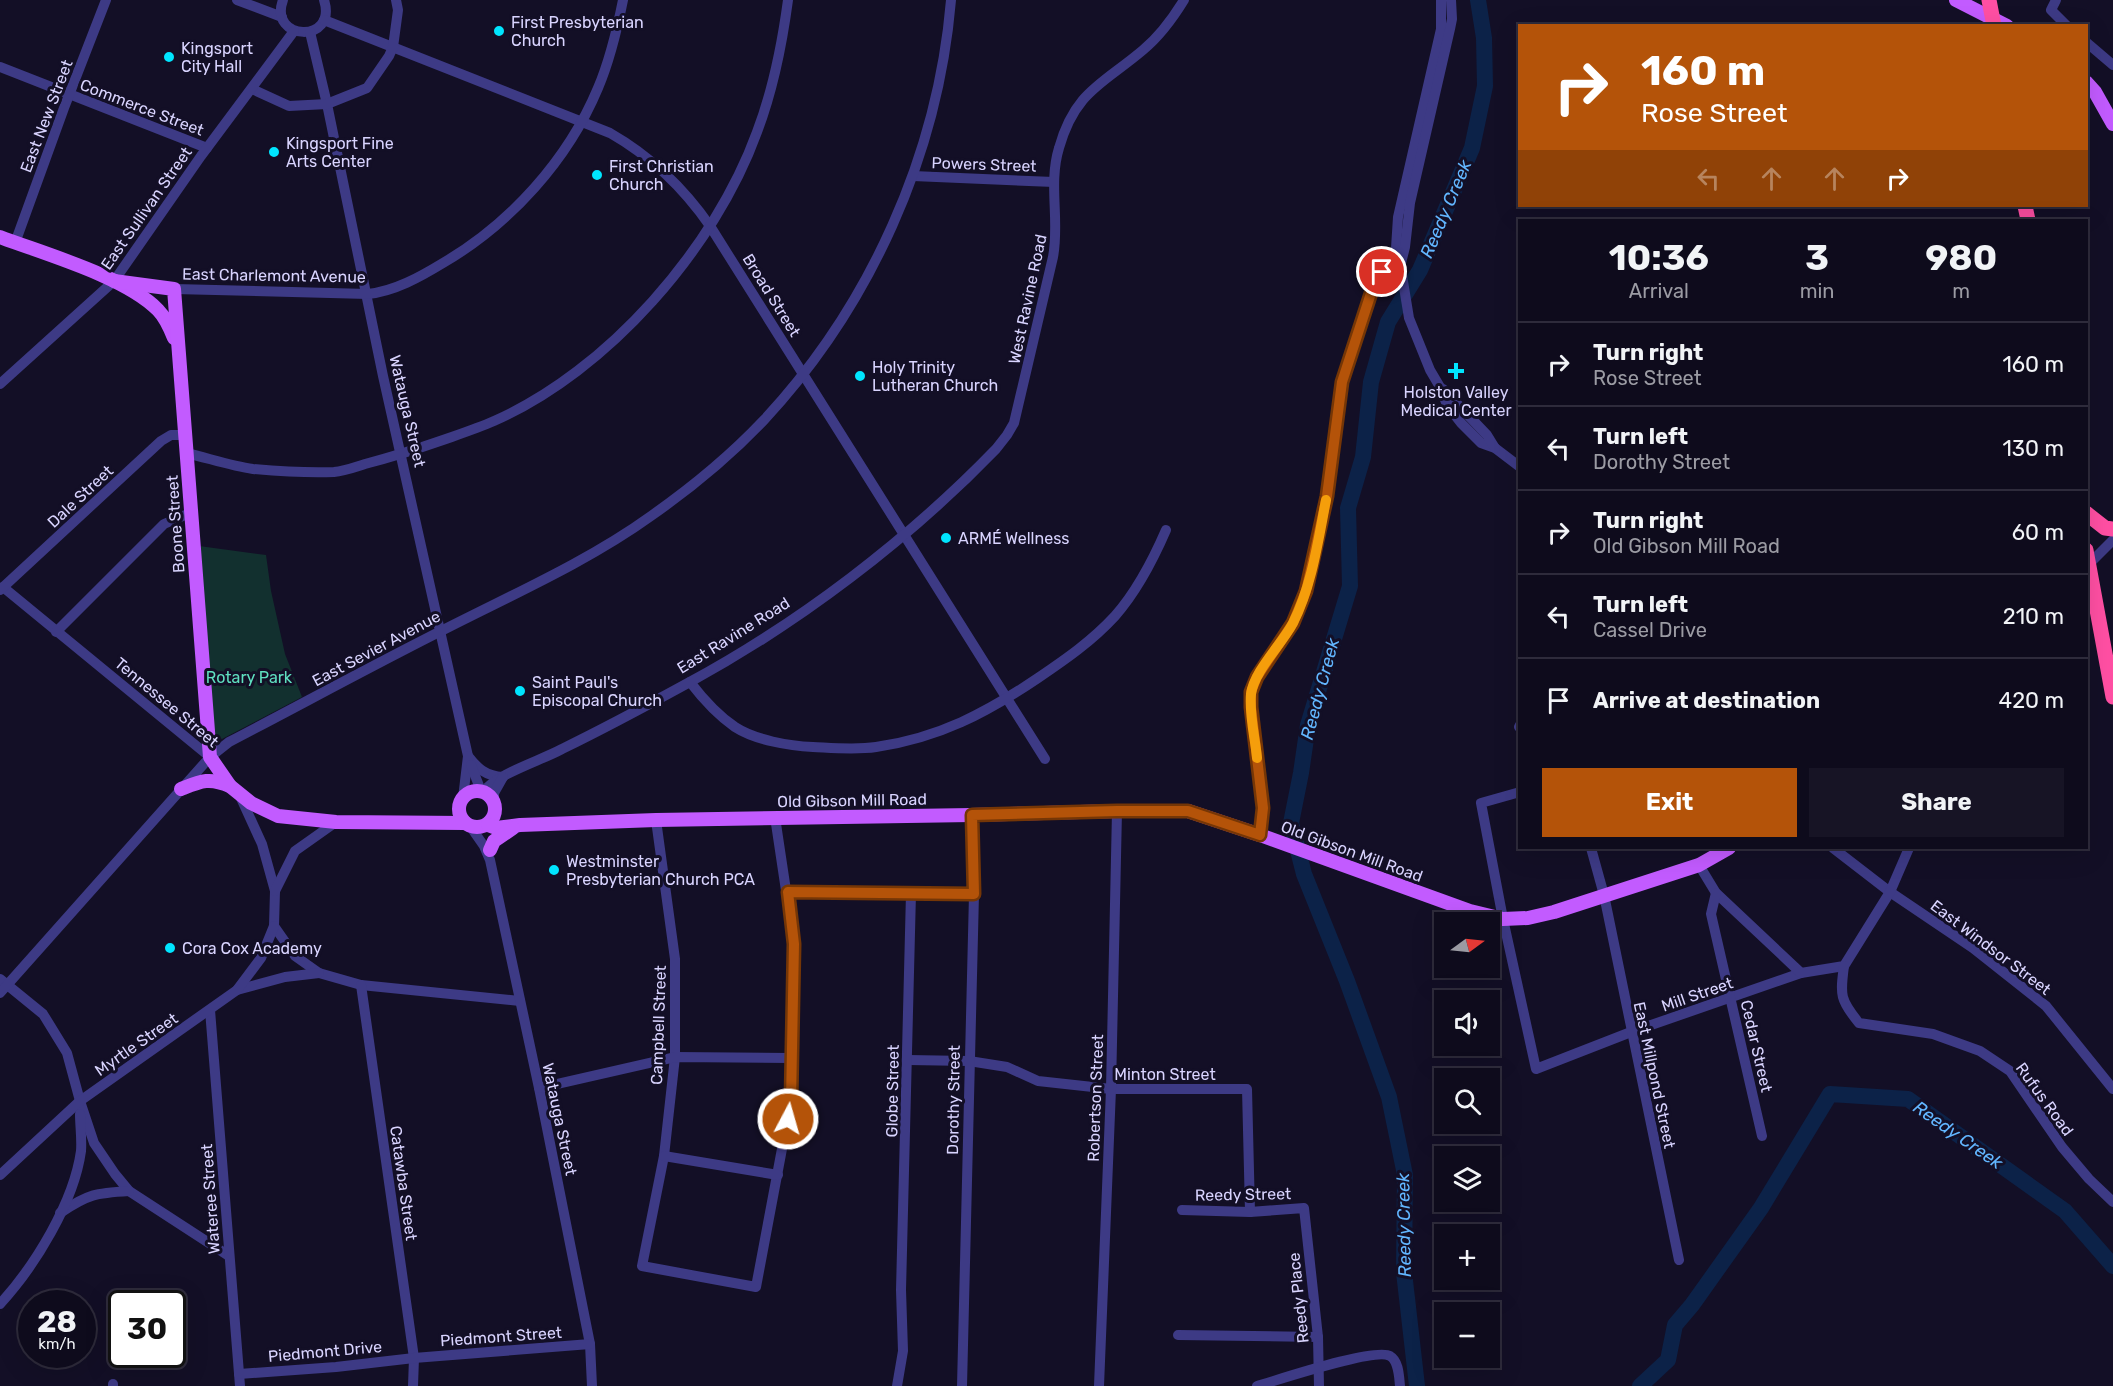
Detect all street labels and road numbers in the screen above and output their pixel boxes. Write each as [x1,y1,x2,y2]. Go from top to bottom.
street label: East New Street [16,57,77,175]
street label: Commerce Street [77,75,206,140]
street label: East Sullivan Street [97,143,196,273]
street label: Powers Street [931,153,1037,176]
street label: West Ravine Road [1004,232,1051,366]
street label: Broad Street [739,250,805,340]
street label: East Charlemont Avenue [182,264,366,287]
street label: Watauga Street [385,353,430,469]
street label: Dale Street [44,461,117,532]
street label: Boone Street [163,474,188,573]
street label: East Ravine Road [673,593,793,678]
street label: East Sevier Avenue [309,607,444,690]
street label: Tennessee Street [111,653,222,751]
street label: Old Gibson Mill Road [777,790,927,811]
street label: Old Gibson Mill Road [1278,817,1425,886]
street label: East Windsor Street [1927,896,2055,999]
street label: Campbell Street [647,965,670,1085]
street label: Mill Street [1659,973,1735,1016]
street label: Cedar Street [1737,998,1776,1094]
street label: East Millpond Street [1630,1000,1679,1150]
street label: Myrtle Street [91,1009,181,1080]
street label: Robertson Street [1084,1034,1107,1162]
street label: Globe Street [882,1045,903,1137]
street label: Dorothy Street [943,1045,964,1155]
street label: Rufus Road [2012,1059,2078,1140]
street label: Watauga Street [538,1061,581,1177]
street label: Minton Street [1114,1065,1216,1084]
street label: Catawba Street [386,1124,421,1242]
street label: Wateree Street [197,1143,224,1255]
street label: Reedy Street [1195,1184,1291,1205]
street label: Reedy Place [1284,1252,1313,1344]
street label: Piedmont Street [439,1323,563,1350]
street label: Piedmont Drive [267,1337,383,1366]

